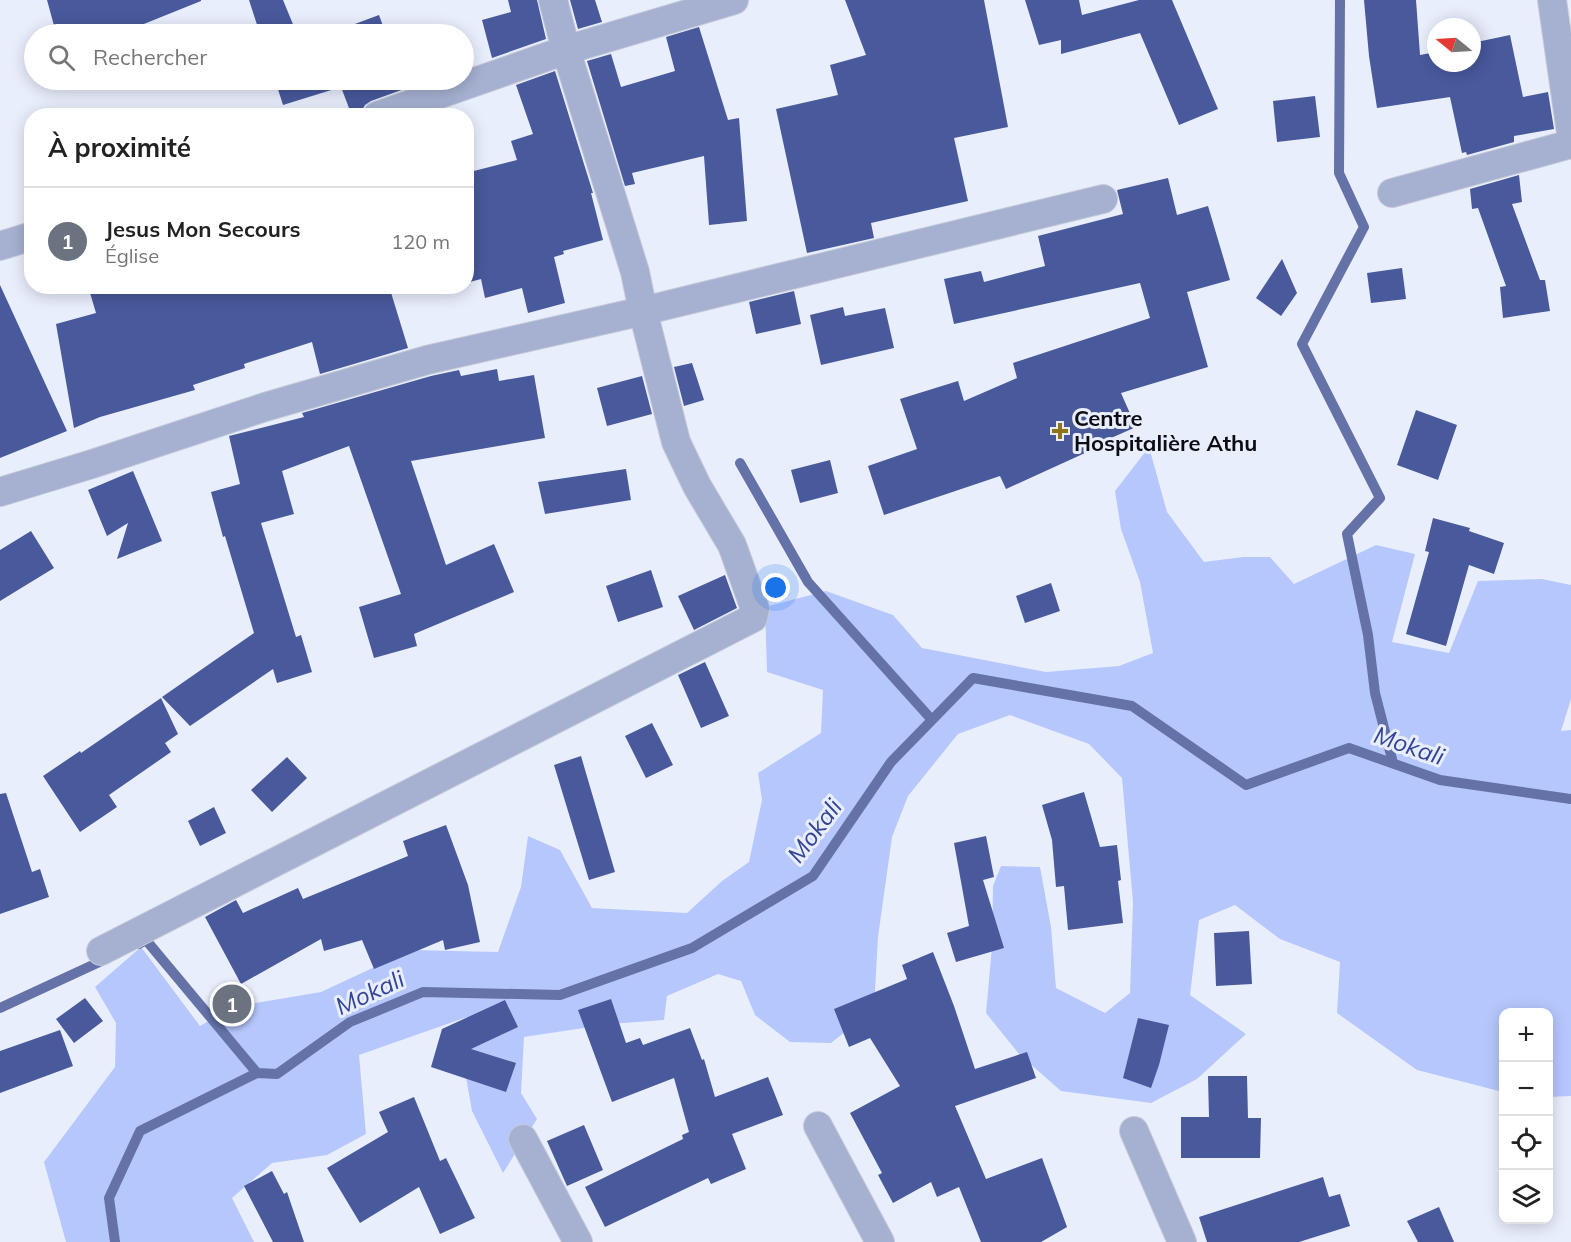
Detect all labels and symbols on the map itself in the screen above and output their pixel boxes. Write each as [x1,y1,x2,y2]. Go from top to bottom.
north arrow [1427,18,1481,72]
place label: Centre Hospitalière Athu [1074,404,1257,457]
marker: Centre Hospitalière Athu [1051,422,1069,440]
your location [761,573,790,602]
water label: Mokali [1370,719,1449,771]
water label: Mokali [780,792,848,868]
water label: Mokali [330,963,409,1021]
pin: 1 [212,982,252,1026]

